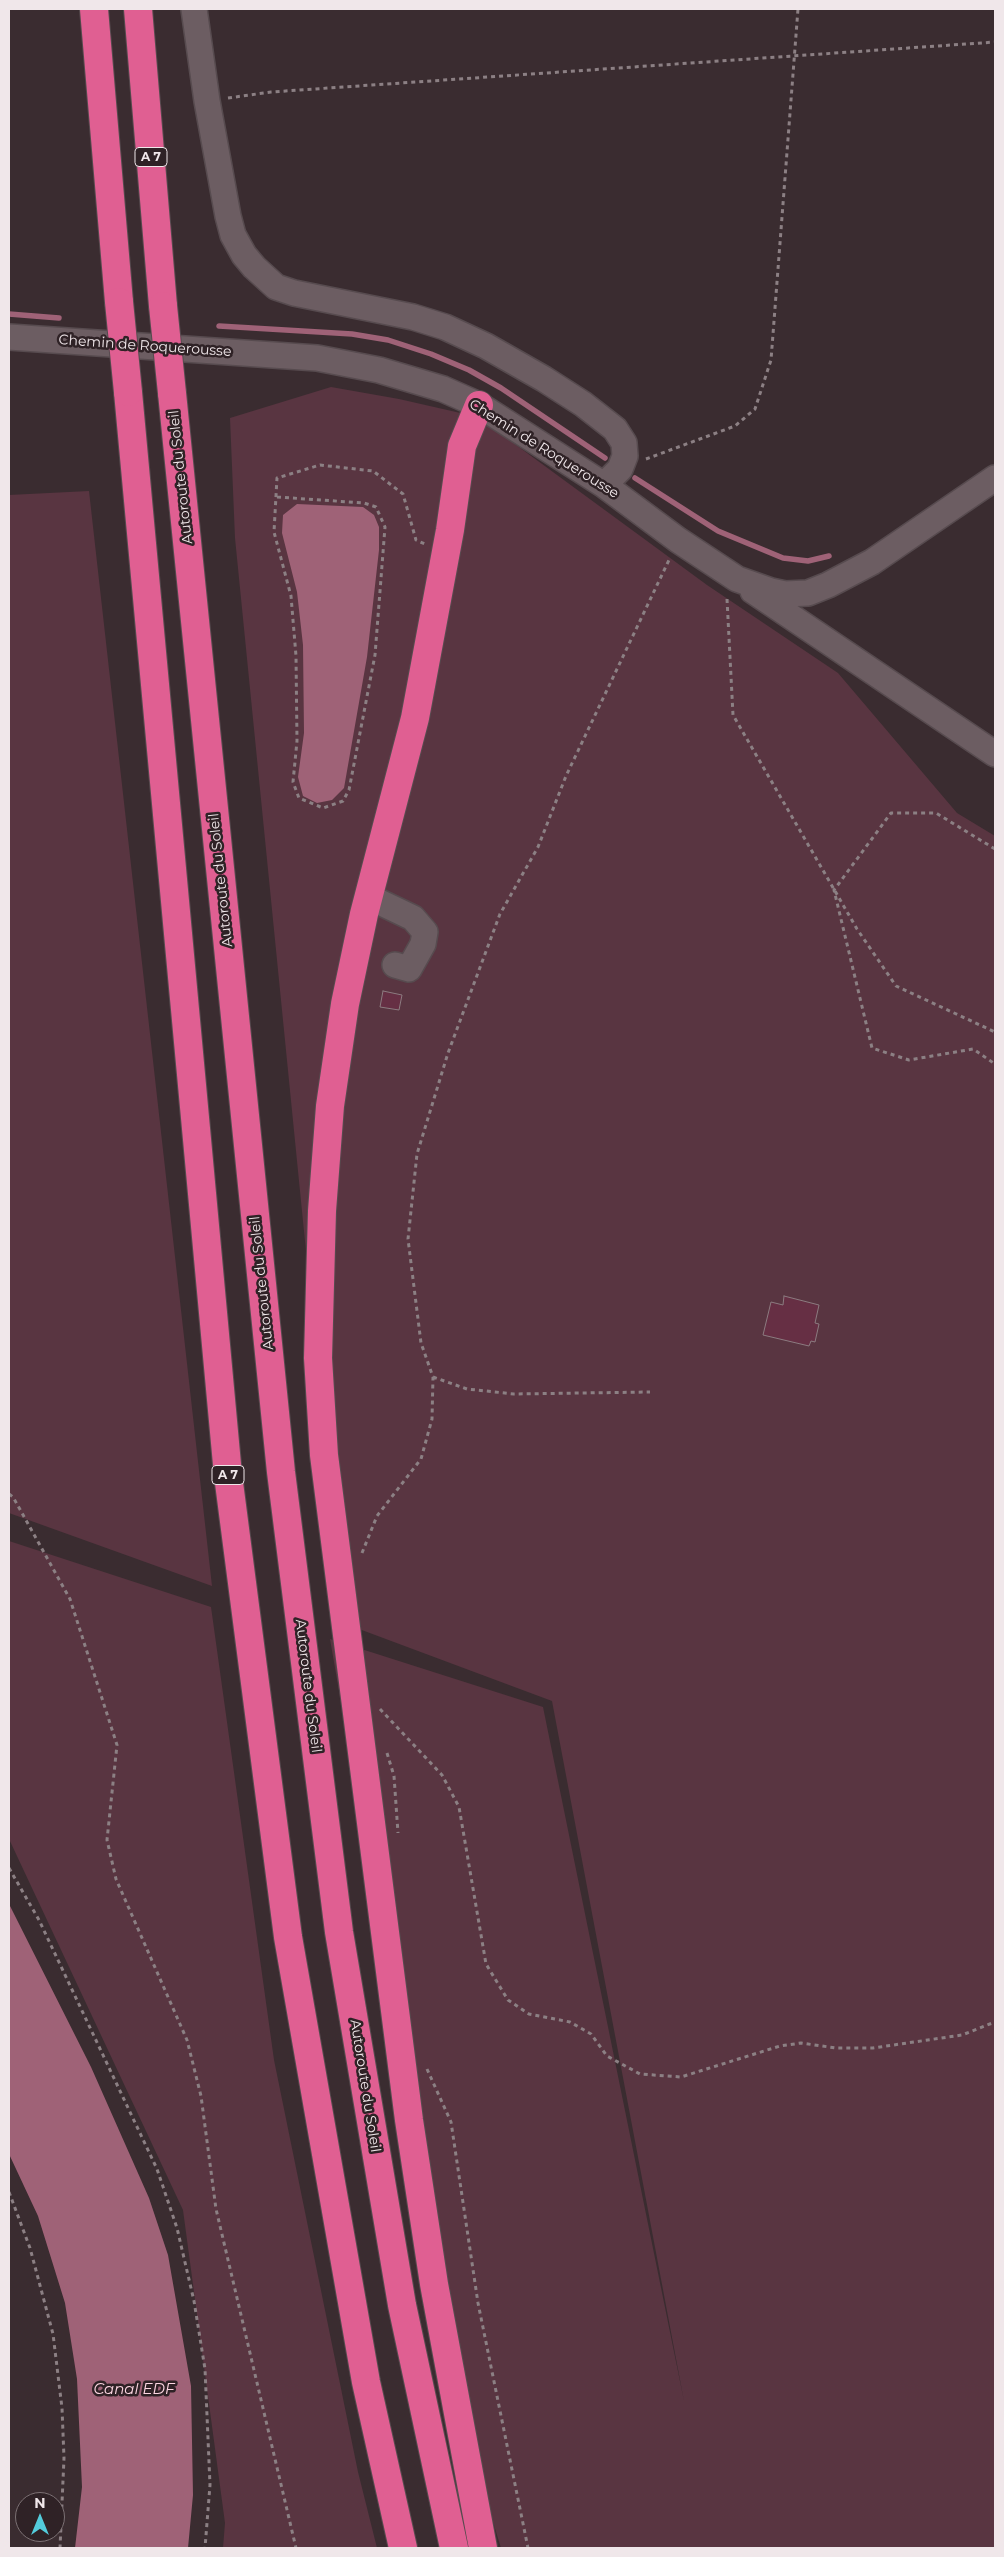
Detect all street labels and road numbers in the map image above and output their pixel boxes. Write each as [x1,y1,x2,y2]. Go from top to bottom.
road number: A 7 [135,148,167,166]
street label: Chemin de Roquerousse [58,332,232,360]
street label: Chemin de Roquerousse [466,396,622,502]
street label: Autoroute du Soleil [166,409,196,545]
street label: Autoroute du Soleil [206,812,236,948]
street label: Autoroute du Soleil [247,1215,277,1351]
road number: A 7 [212,1466,244,1484]
street label: Autoroute du Soleil [291,1618,325,1754]
street label: Autoroute du Soleil [346,2018,384,2154]

